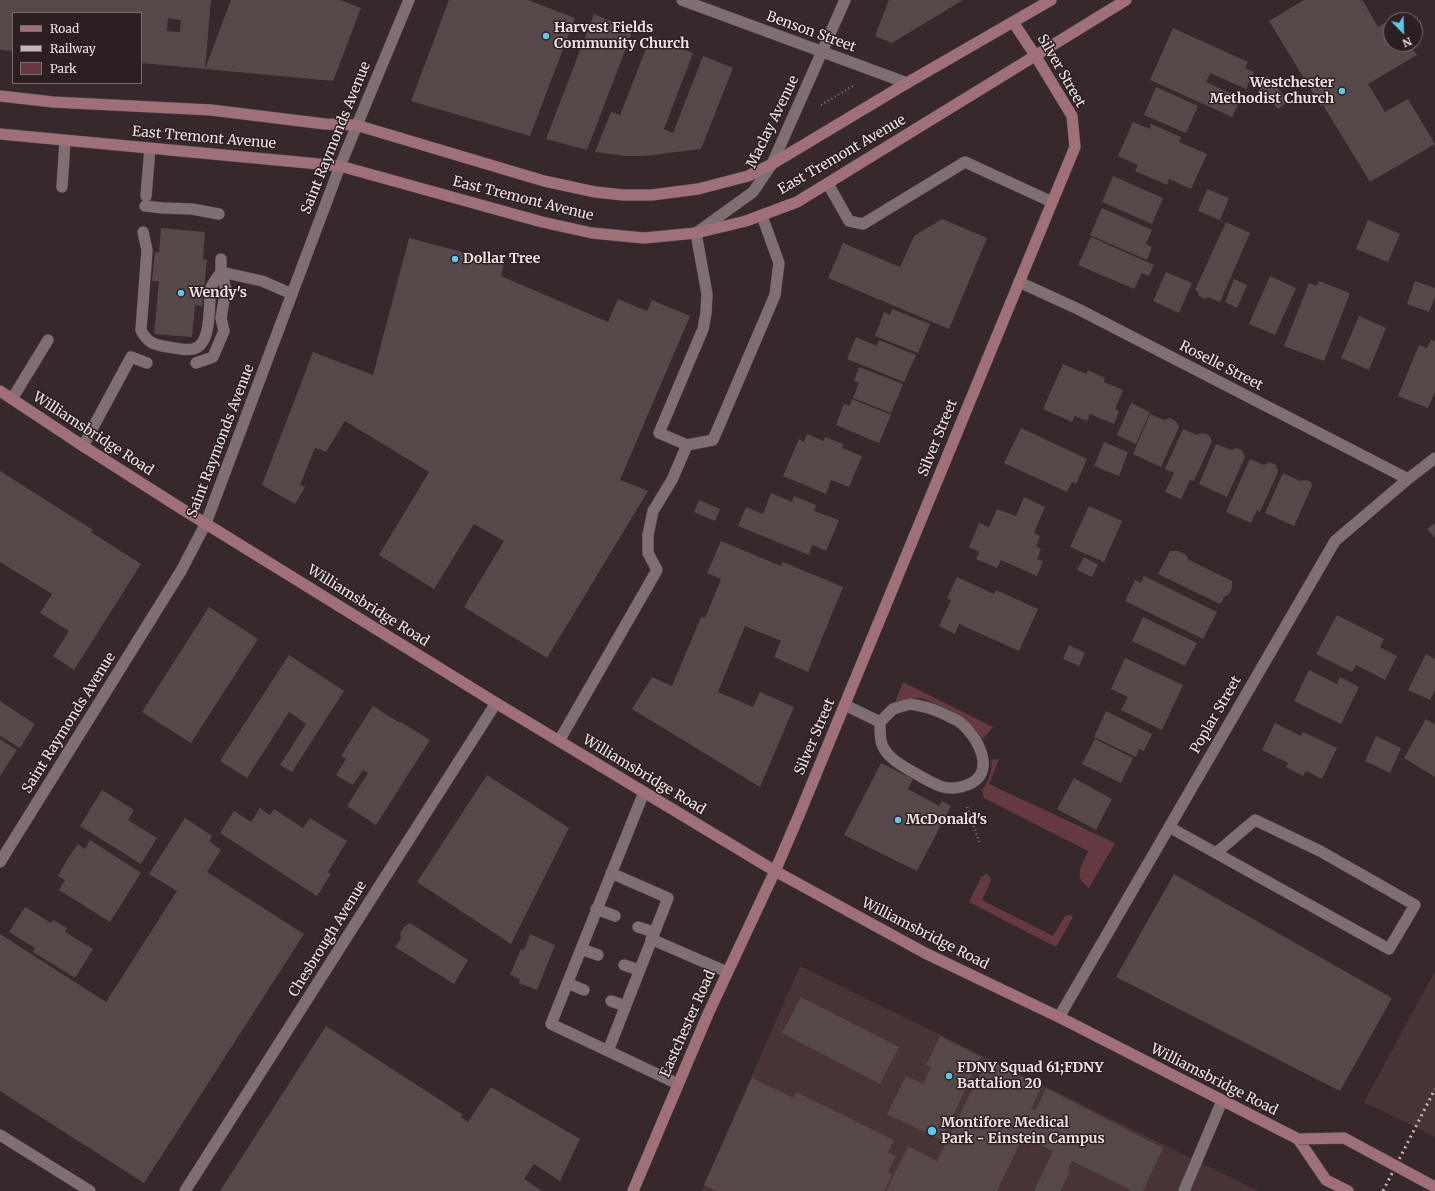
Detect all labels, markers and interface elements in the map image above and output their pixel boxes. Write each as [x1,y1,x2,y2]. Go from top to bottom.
street label: Benson Street [764,8,858,56]
legend [12,12,142,84]
north arrow [1383,12,1423,52]
place label: Harvest Fields Community Church [554,20,689,52]
text: Road [50,21,79,36]
marker: Harvest Fields Community Church [541,31,551,41]
street label: Silver Street [1033,31,1089,111]
text: N [1401,34,1414,50]
text: Railway [50,41,96,56]
street label: Saint Raymonds Avenue [298,59,374,217]
text: Park [50,61,77,76]
street label: Maclay Avenue [743,73,803,171]
place label: Westchester Methodist Church [1209,75,1334,108]
marker: Westchester Methodist Church [1337,86,1347,96]
street label: East Tremont Avenue [775,112,909,198]
street label: East Tremont Avenue [131,123,277,153]
street label: East Tremont Avenue [451,173,595,225]
place label: Dollar Tree [463,251,540,267]
marker: Dollar Tree [450,254,460,264]
place label: Wendy's [189,285,247,301]
marker: Wendy's [176,288,186,298]
street label: Roselle Street [1177,338,1265,394]
street label: Saint Raymonds Avenue [184,362,258,520]
street label: Williamsbridge Road [30,389,156,479]
street label: Silver Street [915,397,961,479]
street label: Williamsbridge Road [304,562,432,650]
street label: Saint Raymonds Avenue [19,649,119,797]
street label: Poplar Street [1187,673,1245,757]
street label: Silver Street [791,696,839,778]
street label: Williamsbridge Road [580,732,708,818]
place label: McDonald's [906,812,987,828]
marker: McDonald's [893,815,903,825]
street label: Chesbrough Avenue [286,878,370,1000]
street label: Williamsbridge Road [859,895,991,973]
street label: Eastchester Road [657,968,719,1080]
street label: Williamsbridge Road [1148,1041,1280,1119]
place label: FDNY Squad 61;FDNY Battalion 20 [957,1060,1104,1092]
marker: FDNY Squad 61;FDNY Battalion 20 [944,1071,954,1081]
place label: Montifore Medical Park - Einstein Campus [941,1115,1105,1148]
marker: Montifore Medical Park - Einstein Campus [926,1125,938,1137]

